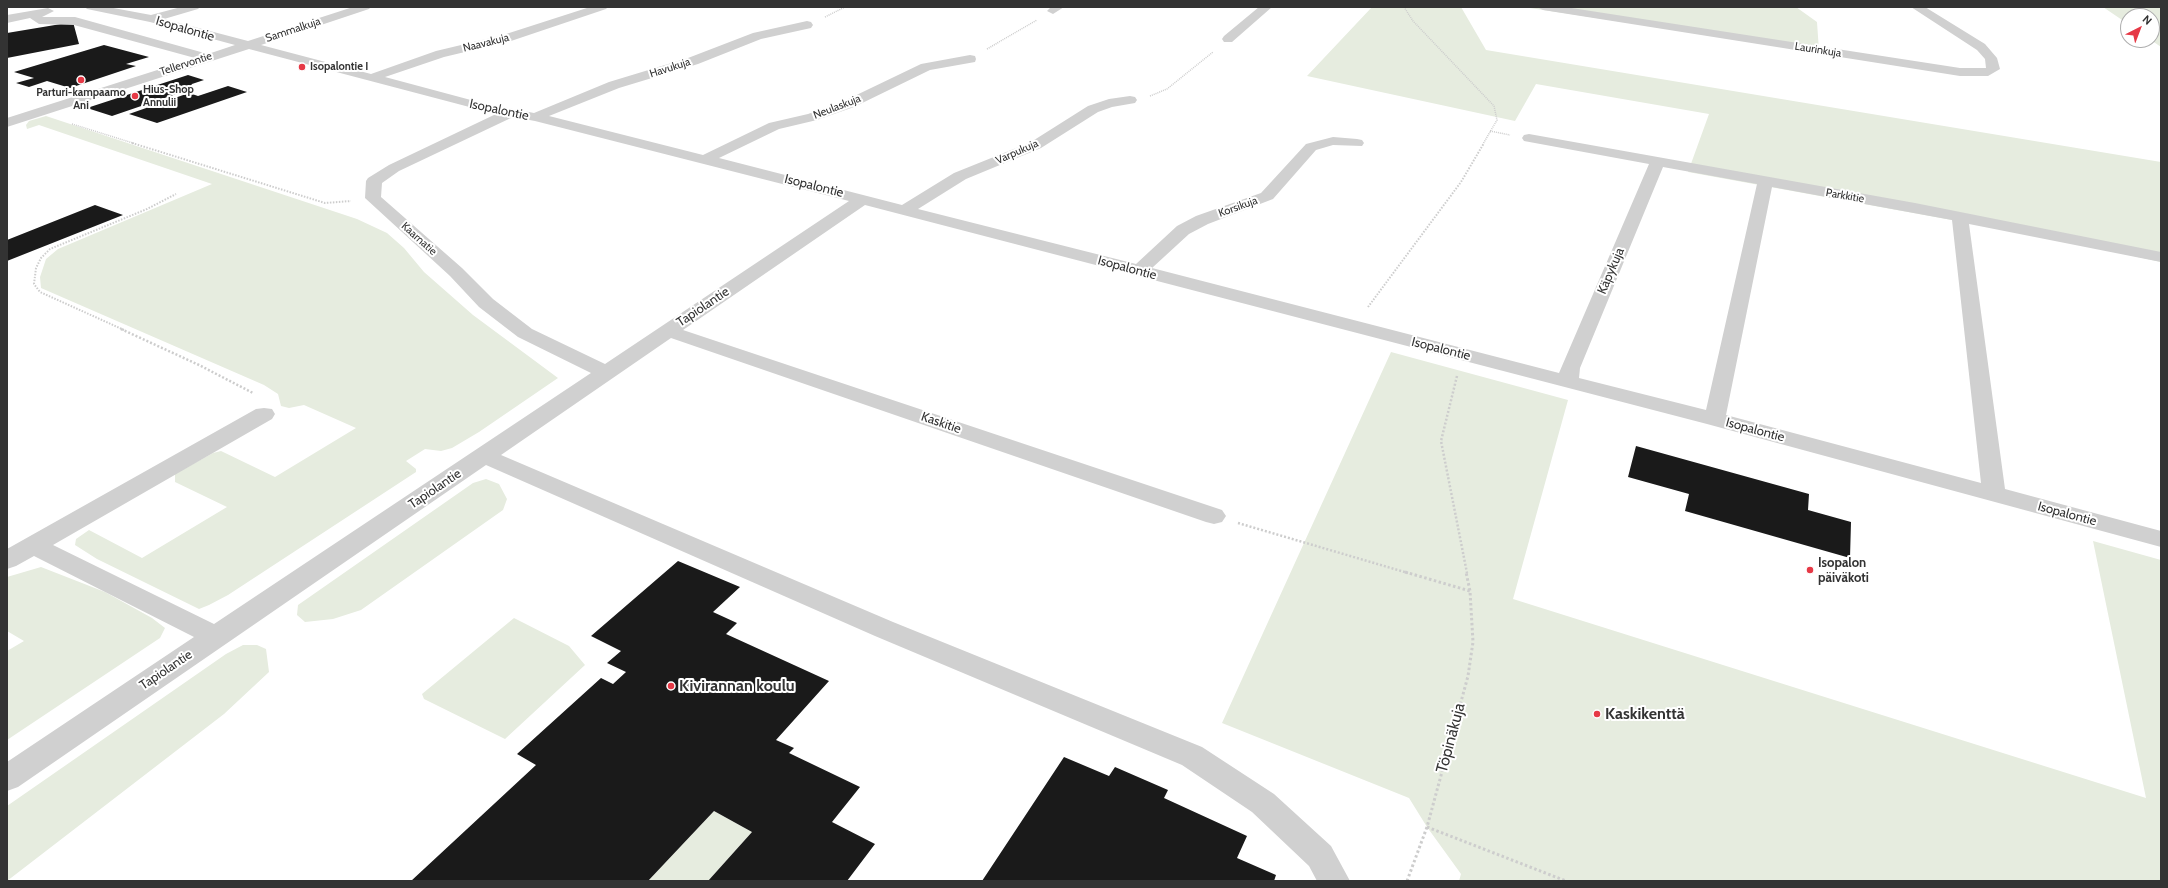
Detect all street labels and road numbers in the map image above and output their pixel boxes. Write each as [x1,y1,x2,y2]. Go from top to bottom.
street label: Isopalontie [154,13,216,45]
street label: Sammalkuja [264,15,322,45]
street label: Naavakuja [462,31,510,55]
street label: Laurinkuja [1794,40,1842,60]
street label: Tellervontie [158,49,214,79]
street label: Havukuja [648,55,692,81]
street label: Neulaskuja [811,92,863,122]
street label: Isopalontie [468,96,530,124]
street label: Varpukuja [994,137,1040,167]
street label: Isopalontie [783,171,845,201]
street label: Parkkitie [1825,186,1865,206]
street label: Korsikuja [1217,194,1259,220]
street label: Kaarnatie [399,220,439,258]
street label: Käpykuja [1594,245,1628,297]
street label: Isopalontie [1096,253,1158,283]
street label: Tapiolantie [674,284,732,330]
street label: Isopalontie [1410,334,1472,364]
street label: Kaskitie [919,409,963,437]
street label: Isopalontie [1724,415,1786,445]
street label: Tapiolantie [406,466,464,512]
street label: Isopalontie [2036,499,2098,529]
street label: Tapiolantie [137,647,195,693]
street label: Töpinäkuja [1432,701,1470,775]

